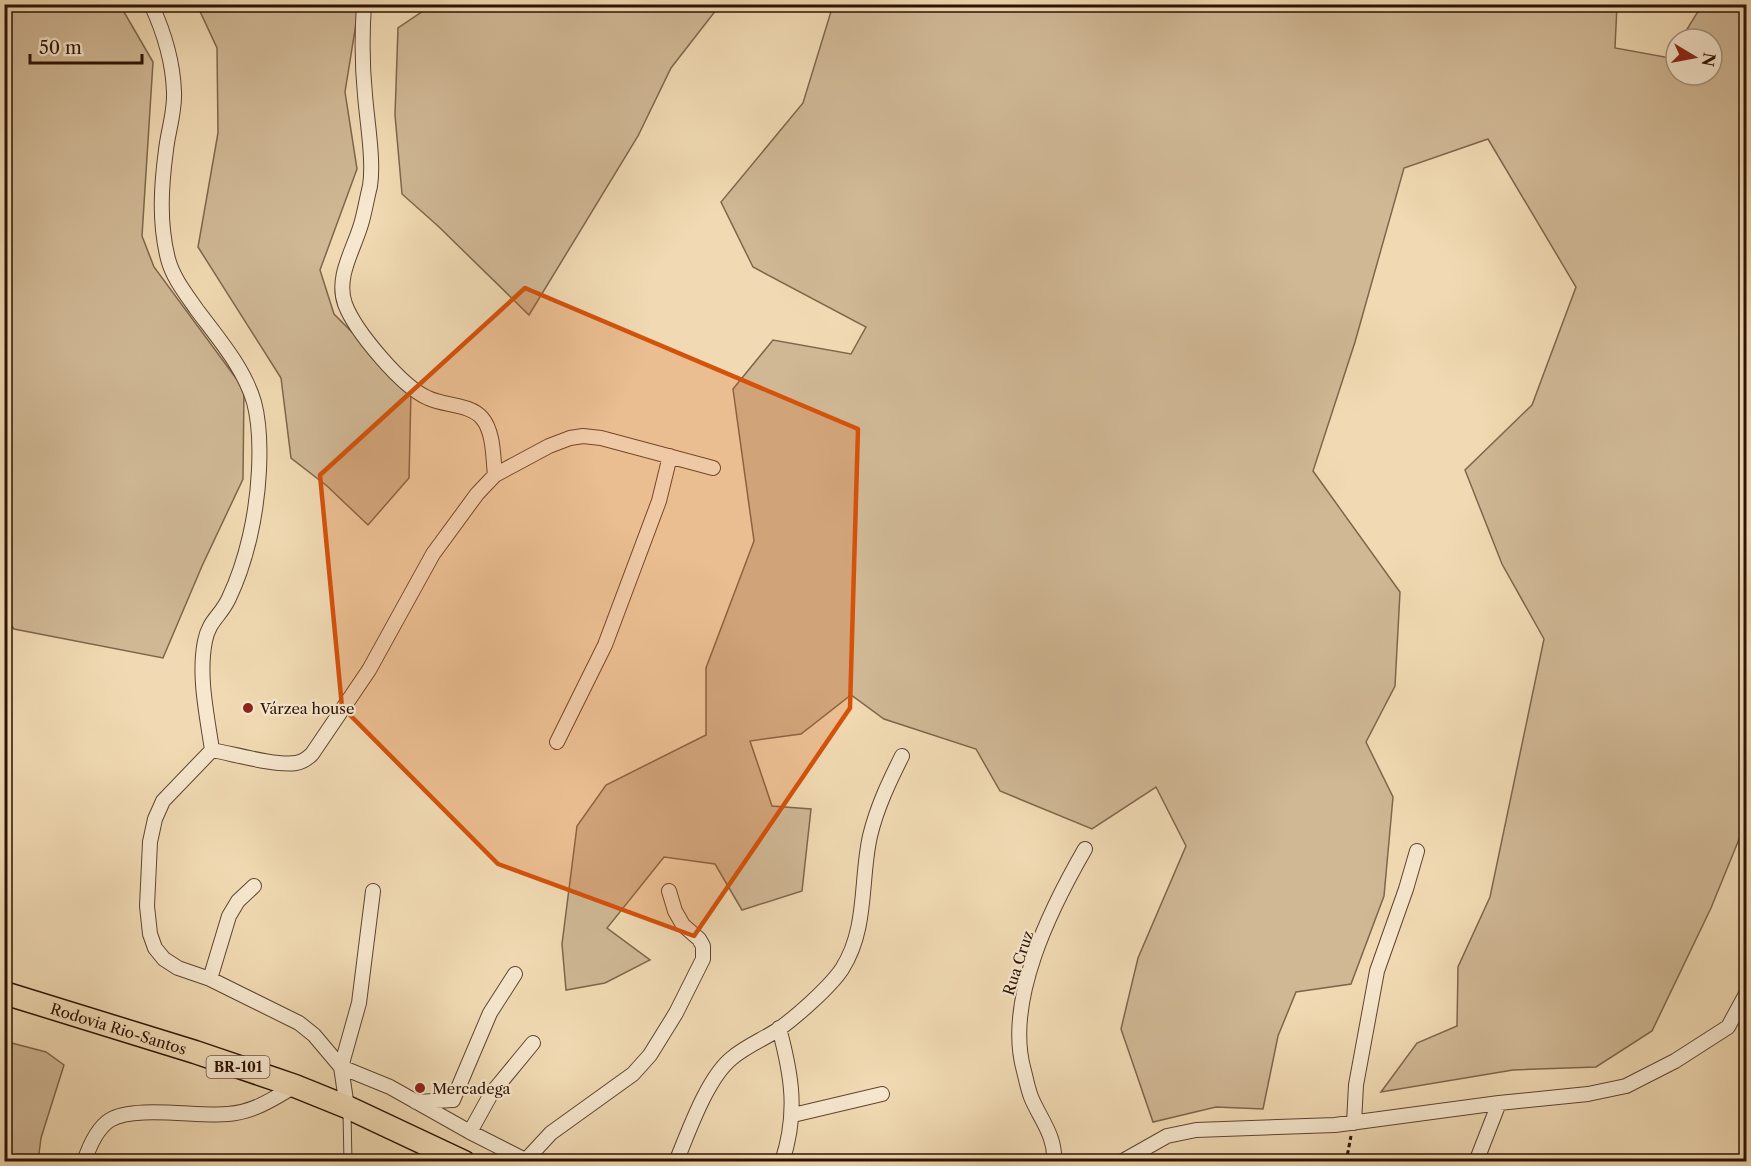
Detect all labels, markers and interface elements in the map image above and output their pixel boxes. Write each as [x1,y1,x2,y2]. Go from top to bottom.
scale bar [30,27,142,65]
north arrow [1664,27,1724,87]
text: 50 m [39,37,82,59]
text: N [1698,51,1720,68]
place label: Várzea house [259,699,354,718]
marker: Várzea house [241,701,255,715]
street label: Rua Cruz [999,928,1037,998]
street label: Rodovia Rio-Santos [48,998,189,1058]
road number: BR-101 [206,1056,270,1078]
place label: Mercadega [432,1079,511,1098]
marker: Mercadega [413,1081,427,1095]

